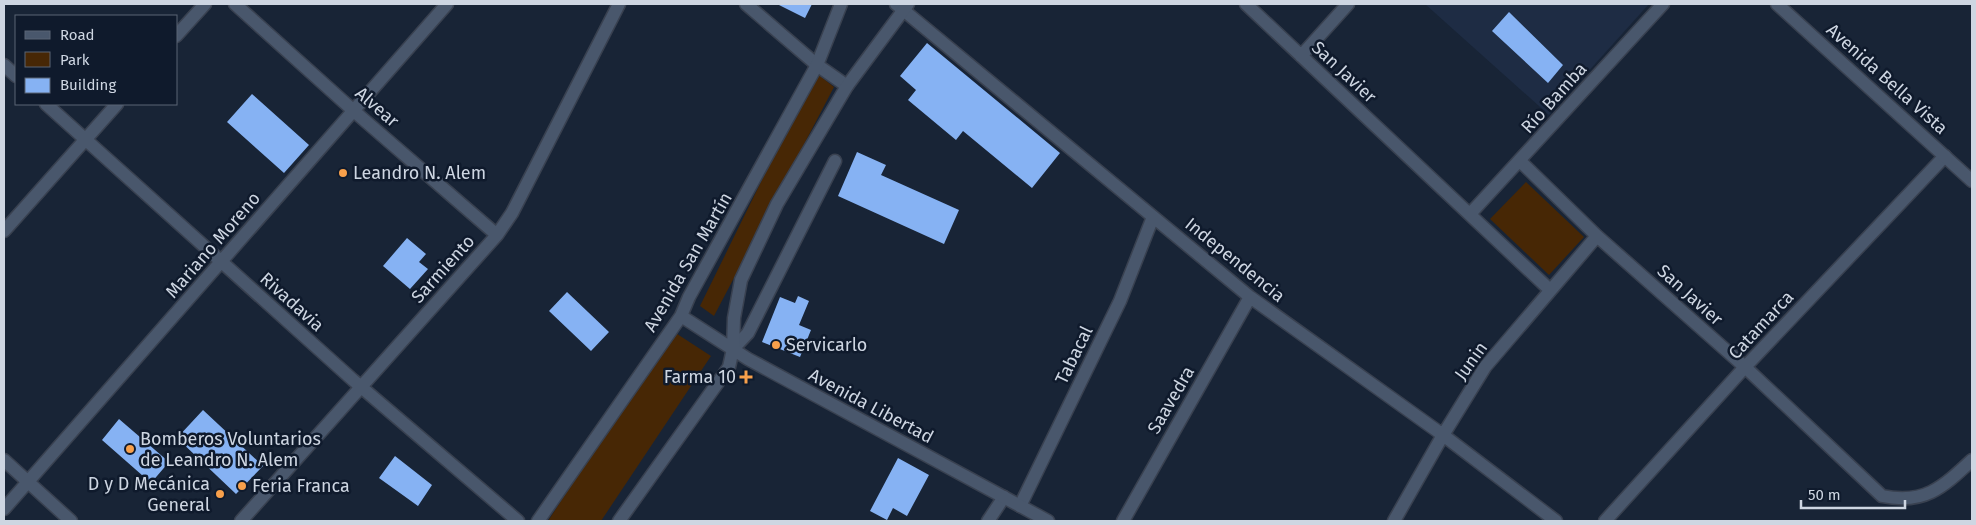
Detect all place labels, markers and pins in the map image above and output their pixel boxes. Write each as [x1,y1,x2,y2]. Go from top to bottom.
place label: Leandro N. Alem [353,162,486,184]
marker: Leandro N. Alem [337,167,349,179]
place label: Servicarlo [786,334,867,356]
marker: Servicarlo [770,339,782,351]
place label: Farma 10 [664,366,736,388]
marker: Farma 10 [740,371,752,383]
place label: Bomberos Voluntarios de Leandro N. Alem [140,428,321,471]
marker: Bomberos Voluntarios de Leandro N. Alem [124,443,136,455]
place label: D y D Mecánica General [88,473,210,516]
place label: Feria Franca [252,475,350,497]
marker: Feria Franca [236,480,248,492]
marker: D y D Mecánica General [214,488,226,500]

